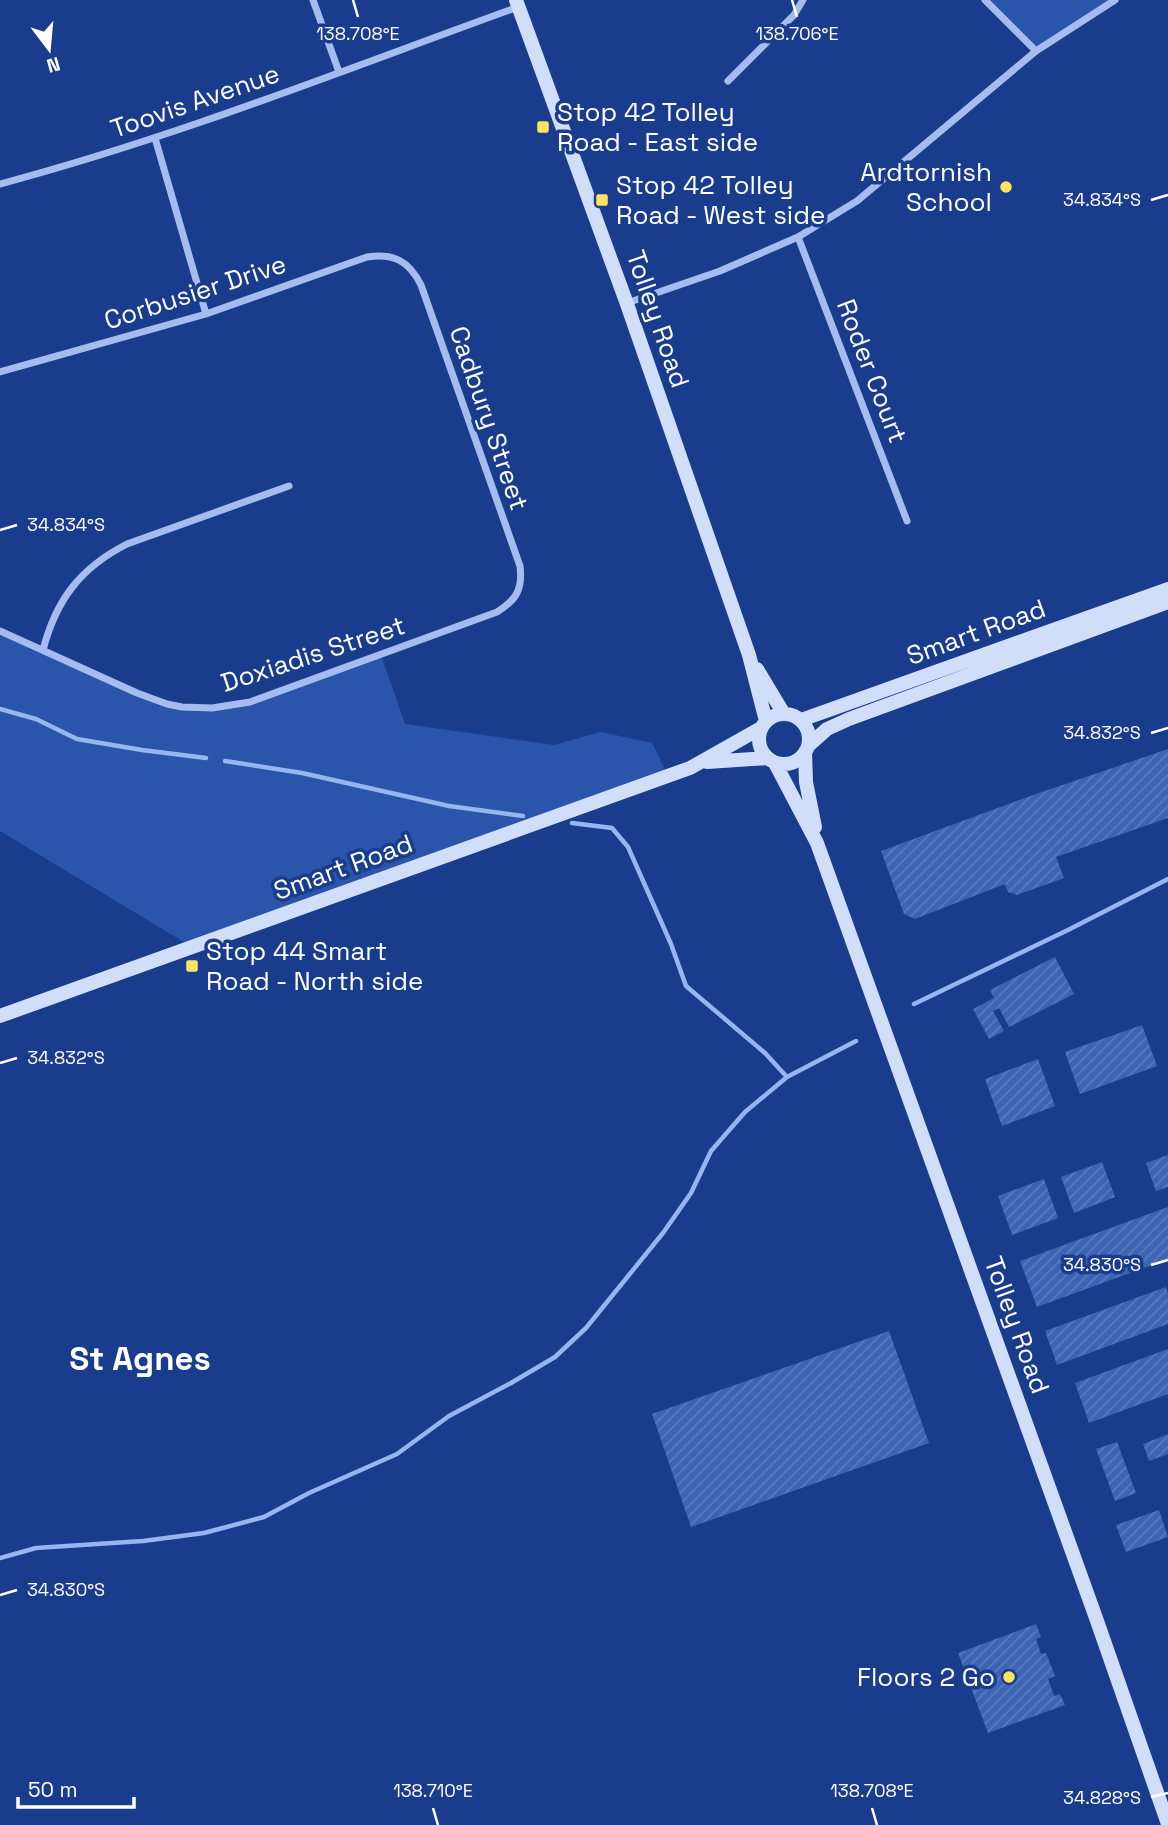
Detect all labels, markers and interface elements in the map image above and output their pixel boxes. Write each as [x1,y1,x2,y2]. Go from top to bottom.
north arrow [14,14,84,84]
text: 138.708°E [316,22,400,45]
text: 138.706°E [755,22,839,45]
text: N [44,51,63,79]
street label: Toovis Avenue [106,56,284,146]
place label: Stop 42 Tolley Road - East side [557,95,758,159]
marker: Stop 42 Tolley Road - East side [535,119,551,135]
place label: Ardtornish School [860,155,992,219]
place label: Stop 42 Tolley Road - West side [616,168,825,232]
marker: Ardtornish School [998,179,1014,195]
text: 34.834°S [1063,188,1141,211]
marker: Stop 42 Tolley Road - West side [594,192,610,208]
street label: Tolley Road [619,246,697,392]
street label: Corbusier Drive [100,247,290,337]
street label: Roder Court [829,294,915,448]
street label: Cadbury Street [442,321,536,515]
text: 34.834°S [27,513,105,536]
street label: Smart Road [902,591,1050,673]
street label: Doxiadis Street [217,608,409,700]
text: 34.832°S [1063,721,1141,744]
street label: Smart Road [269,826,417,908]
place label: Stop 44 Smart Road - North side [206,934,423,998]
marker: Stop 44 Smart Road - North side [184,958,200,974]
text: 34.832°S [27,1046,105,1069]
street label: Tolley Road [977,1252,1057,1398]
text: 34.830°S [1063,1253,1141,1276]
district label: St Agnes [69,1338,211,1380]
text: 34.830°S [27,1578,105,1601]
place label: Floors 2 Go [857,1660,995,1694]
marker: Floors 2 Go [1001,1669,1017,1685]
scale bar [18,1766,133,1810]
text: 50 m [28,1776,78,1803]
text: 138.710°E [393,1779,473,1802]
text: 138.708°E [830,1779,914,1802]
text: 34.828°S [1063,1786,1141,1809]

